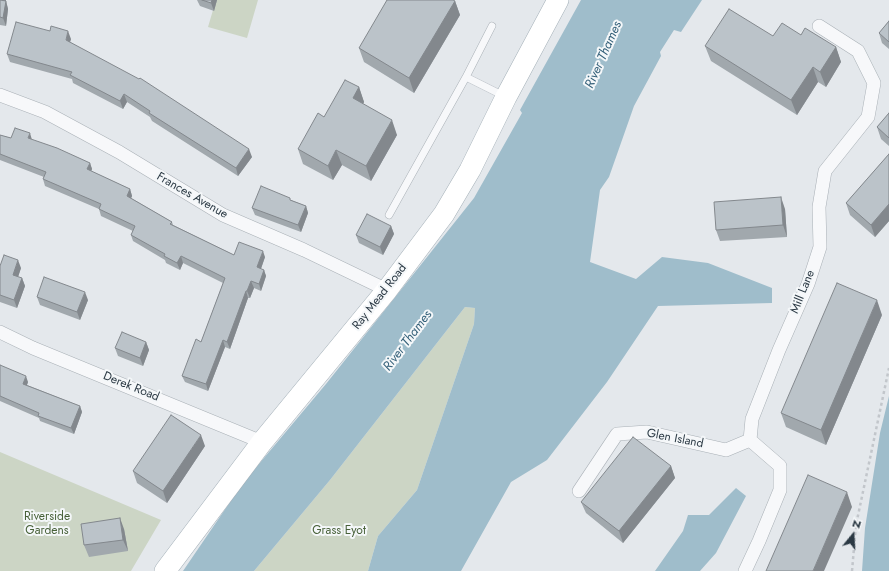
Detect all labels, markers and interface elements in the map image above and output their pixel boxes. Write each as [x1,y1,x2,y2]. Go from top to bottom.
water label: River Thames [582,19,626,91]
street label: Frances Avenue [154,170,230,222]
street label: Ray Mead Road [350,261,410,333]
street label: Mill Lane [788,268,818,316]
water label: River Thames [380,308,436,374]
street label: Derek Road [101,369,161,405]
street label: Glen Island [645,426,705,452]
park label: Riverside Gardens [24,510,70,538]
north arrow [833,515,873,555]
text: N [850,515,863,533]
park label: Grass Eyot [312,524,366,538]

